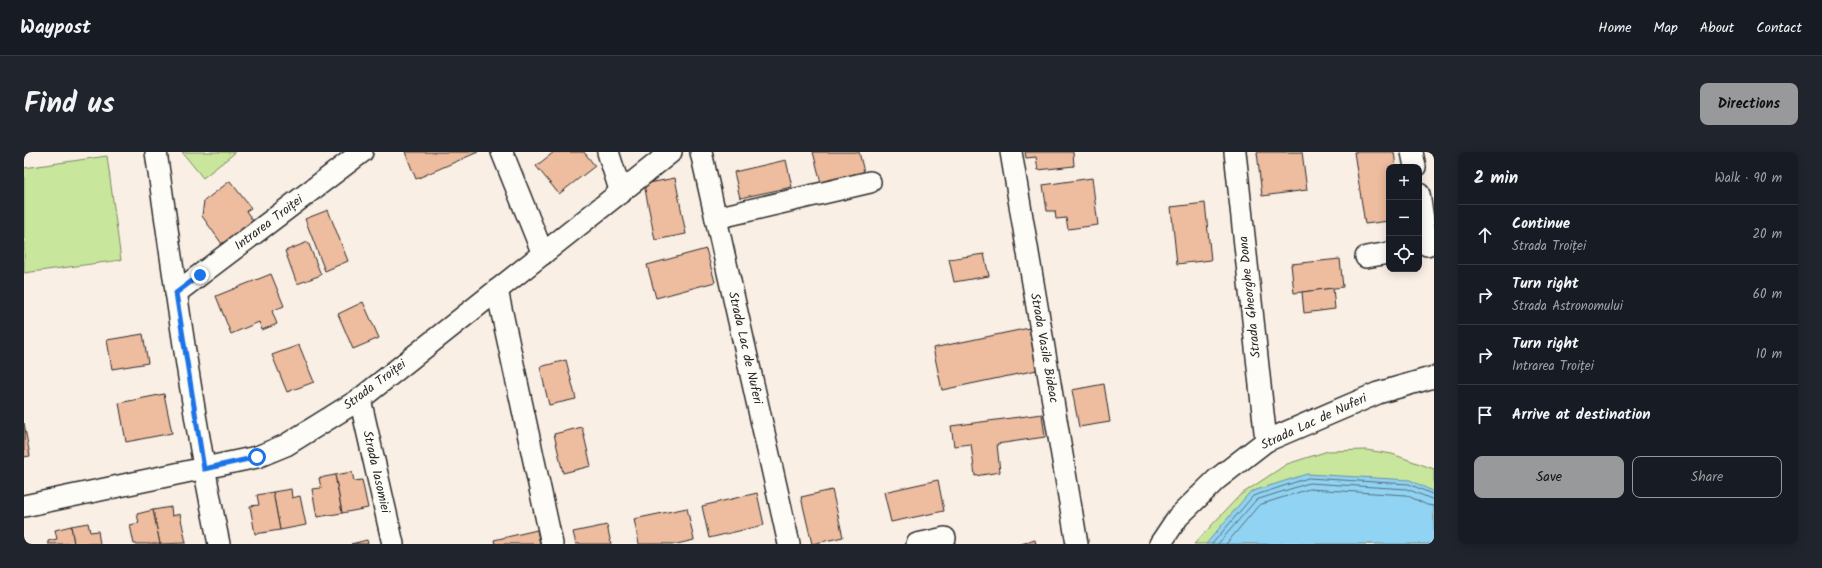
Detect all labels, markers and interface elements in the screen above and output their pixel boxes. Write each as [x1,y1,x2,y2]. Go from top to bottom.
text: Waypost [20,13,91,43]
text: Home [1598,17,1632,39]
text: Map [1654,17,1678,39]
text: About [1700,17,1734,39]
text: Contact [1756,17,1802,39]
text: Find us [24,82,115,127]
button: Directions [1700,83,1798,125]
map controls [1386,164,1422,272]
button: + [1386,164,1422,200]
text: 2 min [1474,165,1518,192]
text: Walk · 90 m [1715,168,1782,189]
street label: Intrarea Troiței [230,189,309,256]
button: − [1386,200,1422,236]
text: Continue [1512,212,1570,236]
icon: ahead [1474,224,1496,246]
text: 20 m [1752,224,1782,245]
street label: Strada Gheorghe Dona [1233,235,1267,359]
button: locate [1386,236,1422,272]
text: Strada Troiței [1512,236,1586,257]
route end [191,266,209,284]
text: Turn right [1512,272,1579,296]
icon: right [1474,284,1496,306]
text: 60 m [1753,284,1782,305]
street label: Strada Lac de Nuferi [722,290,768,407]
street label: Strada Vasile Bideac [1024,291,1064,405]
text: Strada Astronomului [1512,296,1623,317]
text: Turn right [1512,332,1579,356]
icon: right [1474,344,1496,366]
text: 10 m [1756,344,1782,365]
street label: Strada Troiței [339,354,412,416]
text: Intrarea Troiței [1512,356,1594,377]
street label: Strada Lac de Nuferi [1257,388,1371,456]
text: Arrive at destination [1512,403,1651,427]
icon: arrive [1474,404,1496,426]
street label: Strada Iasomiei [356,429,396,516]
route start [248,448,266,466]
button: Save [1474,456,1624,498]
button: Share [1632,456,1782,498]

